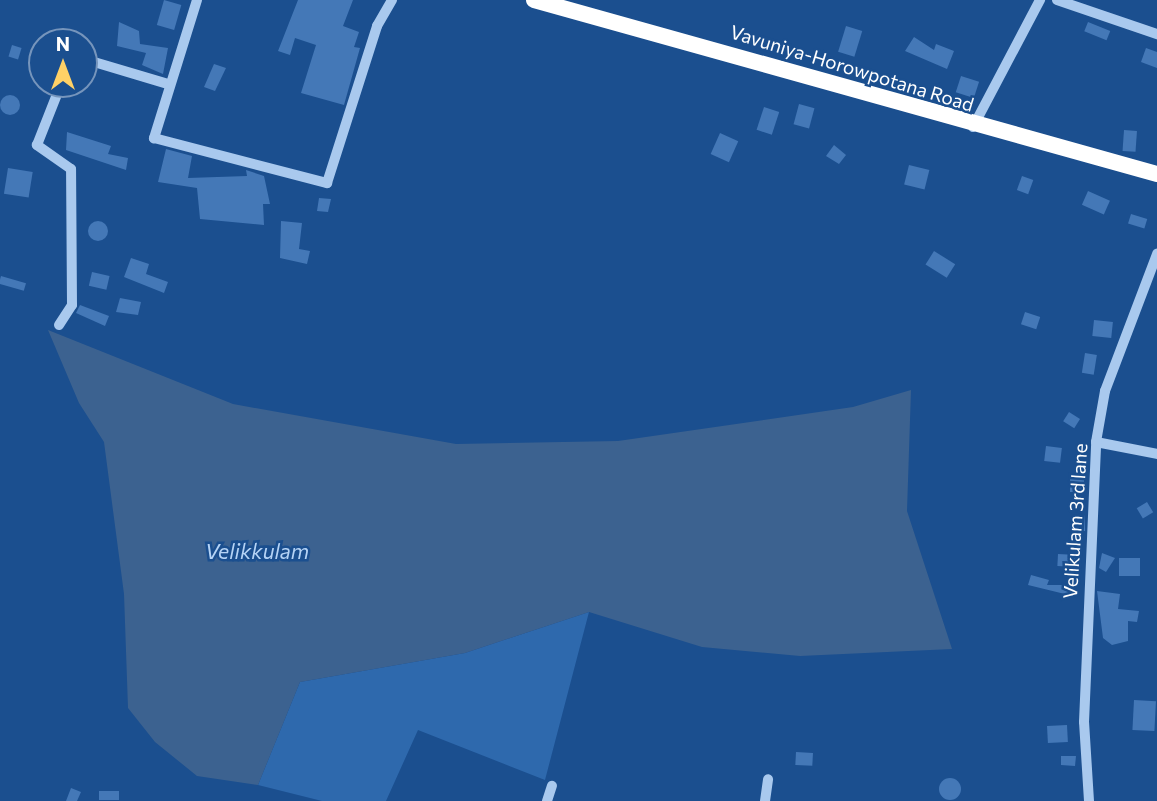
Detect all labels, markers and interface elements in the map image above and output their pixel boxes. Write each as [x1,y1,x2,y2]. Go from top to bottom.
street label: Vavuniya-Horowpotana Road [727,20,977,116]
north arrow [28,28,98,98]
text: N [56,32,70,55]
street label: Velikulam 3rd lane [1058,443,1092,599]
water label: Velikkulam [205,538,309,564]

